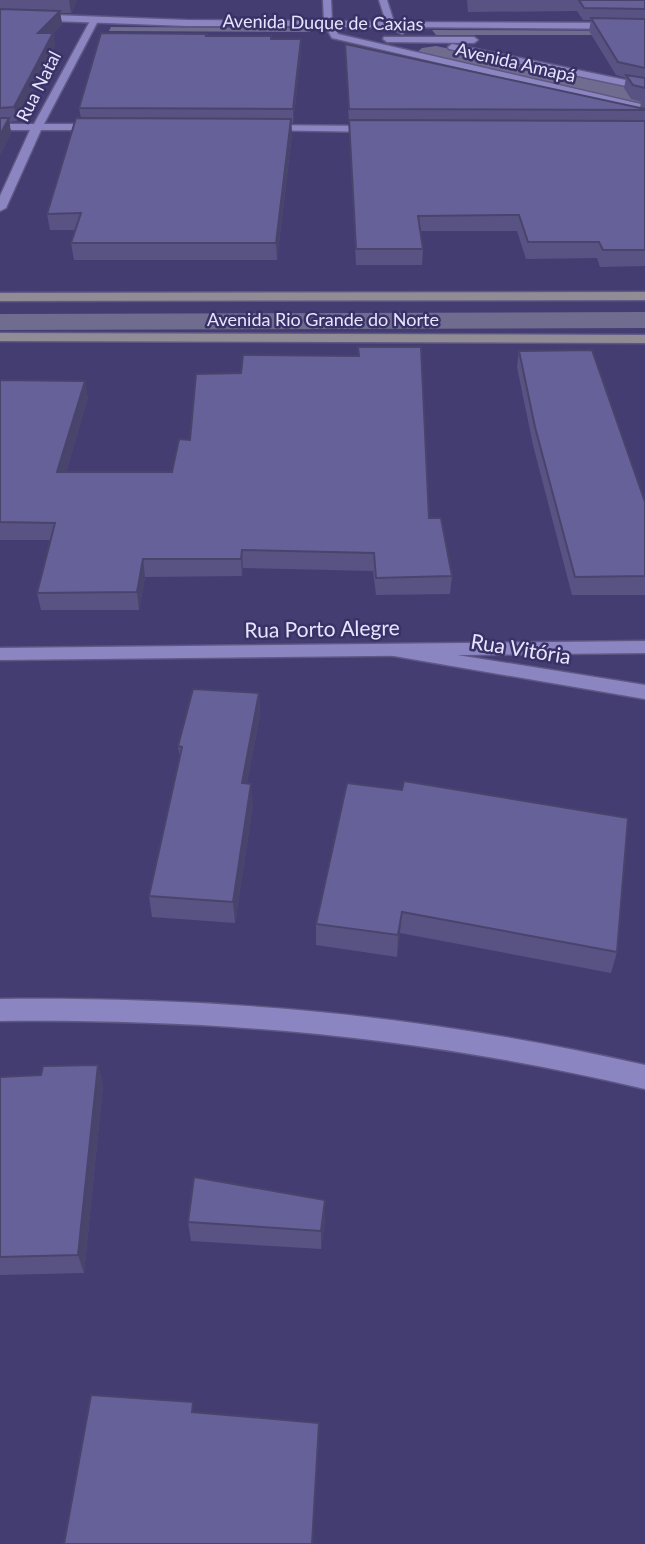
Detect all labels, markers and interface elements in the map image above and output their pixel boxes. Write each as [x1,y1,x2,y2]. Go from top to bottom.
street label: Avenida Duque de Caxias [222,9,424,35]
street label: Avenida Amapá [454,38,578,86]
street label: Rua Natal [11,47,65,125]
street label: Avenida Rio Grande do Norte [207,308,439,330]
street label: Rua Porto Alegre [244,614,400,642]
street label: Rua Vitória [469,628,573,668]

